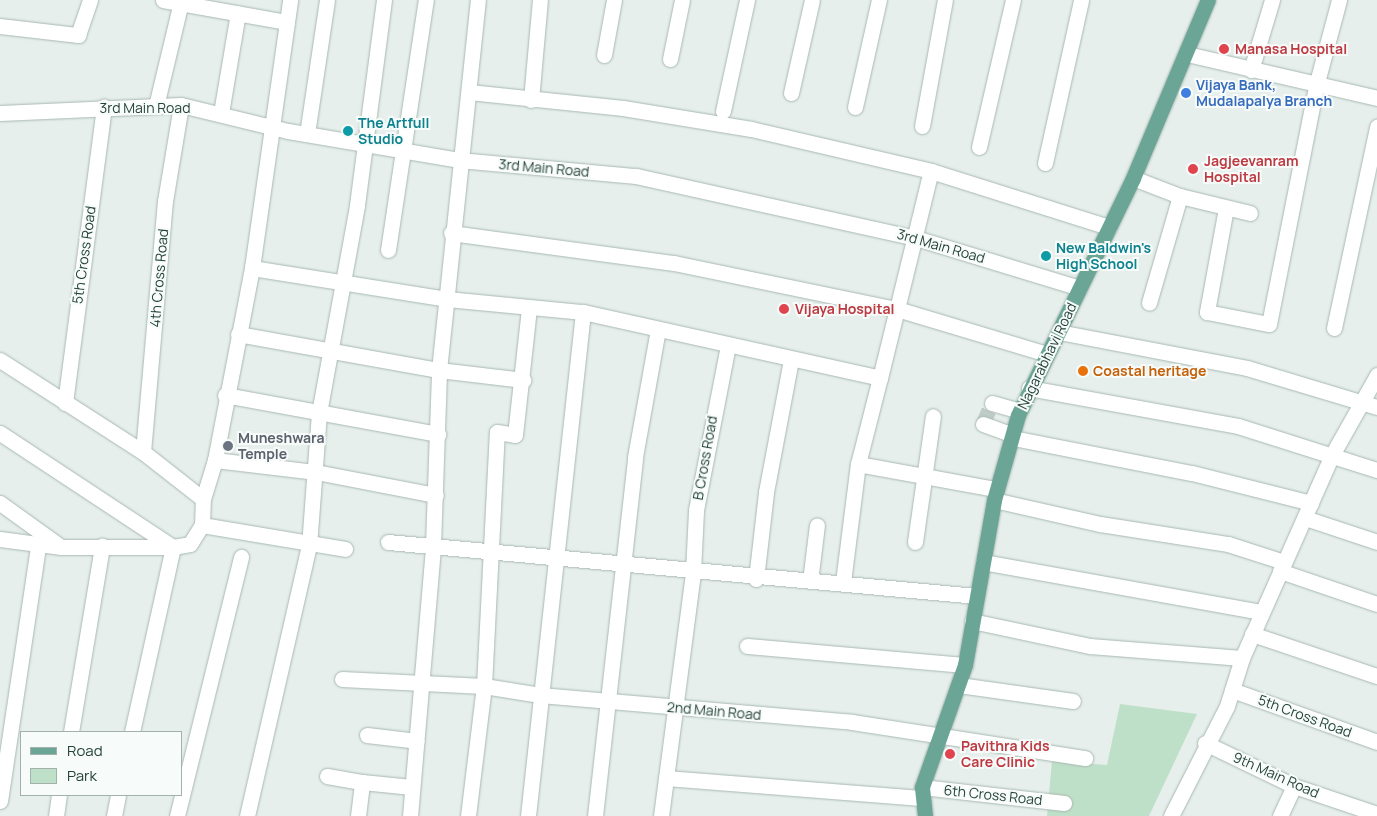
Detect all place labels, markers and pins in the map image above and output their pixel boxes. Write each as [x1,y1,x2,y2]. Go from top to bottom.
place label: Manasa Hospital [1235,41,1347,57]
marker: Manasa Hospital [1217,42,1231,56]
place label: Vijaya Bank, Mudalapalya Branch [1196,77,1332,110]
marker: Vijaya Bank, Mudalapalya Branch [1180,87,1192,99]
place label: The Artfull Studio [358,115,429,148]
marker: The Artfull Studio [342,125,354,137]
place label: Jagjeevanram Hospital [1204,153,1299,186]
marker: Jagjeevanram Hospital [1186,162,1200,176]
place label: New Baldwin's High School [1056,240,1151,272]
marker: New Baldwin's High School [1040,250,1052,262]
place label: Vijaya Hospital [795,301,894,317]
marker: Vijaya Hospital [777,302,791,316]
place label: Coastal heritage [1093,363,1206,379]
marker: Coastal heritage [1077,365,1089,377]
place label: Muneshwara Temple [238,430,324,462]
marker: Muneshwara Temple [222,440,234,452]
place label: Pavithra Kids Care Clinic [961,738,1050,770]
marker: Pavithra Kids Care Clinic [943,747,957,761]

